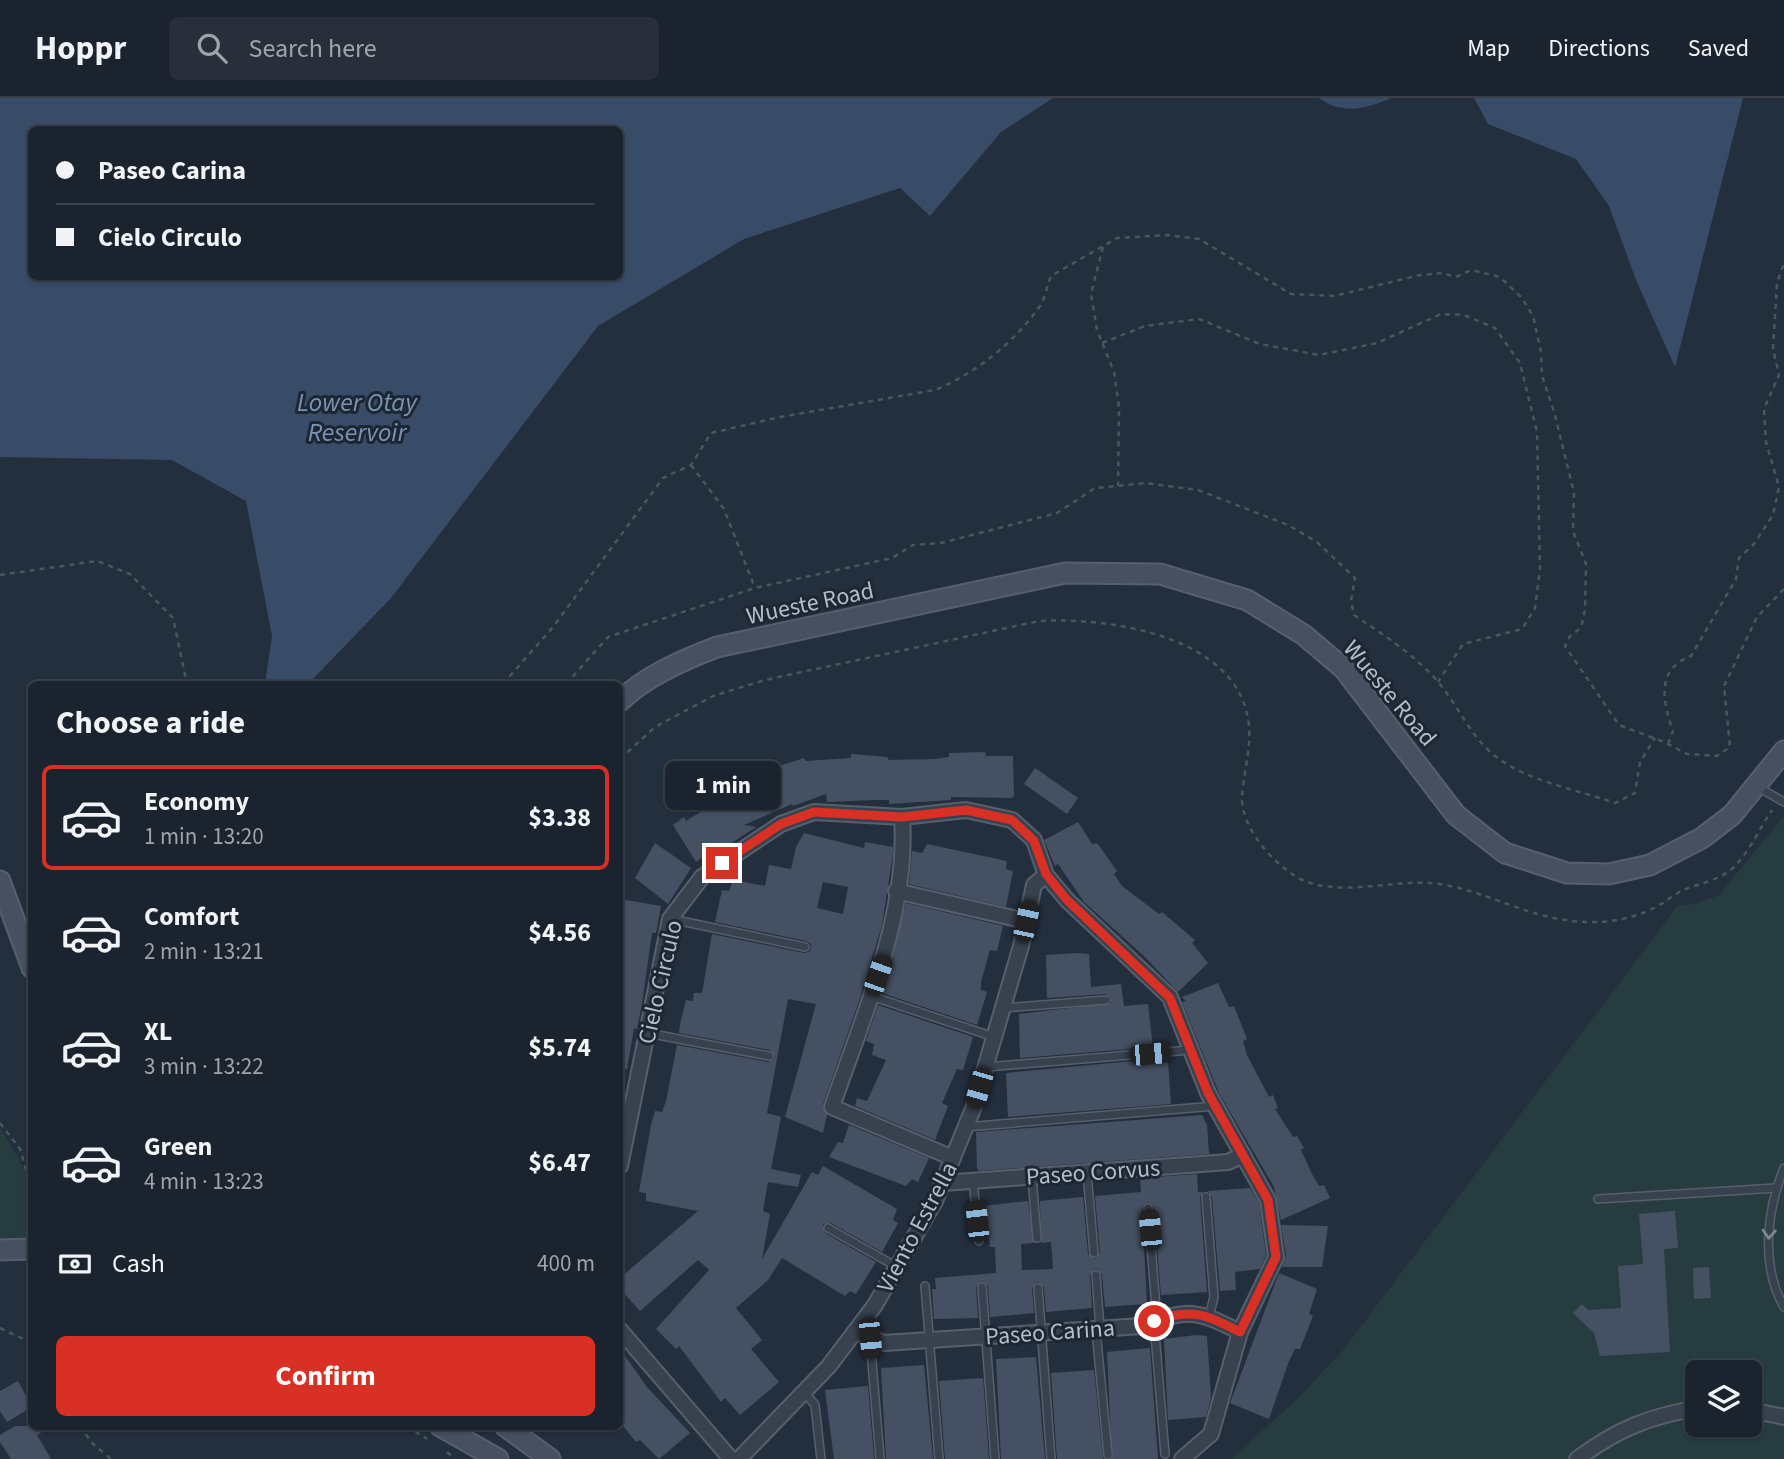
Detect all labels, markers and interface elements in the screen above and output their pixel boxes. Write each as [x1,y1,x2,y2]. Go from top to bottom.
search box [169,17,659,80]
text: Hoppr [35,25,127,72]
icon: search [193,29,231,67]
text: Search here [249,30,377,67]
text: Map [1467,31,1510,66]
text: Directions [1548,31,1650,66]
text: Saved [1688,31,1749,66]
text: Paseo Carina [98,152,246,189]
text: Cielo Circulo [98,219,242,256]
water label: Lower Otay Reservoir [297,384,418,451]
street label: Wueste Road [743,573,877,634]
street label: Wueste Road [1335,633,1445,754]
text: Choose a ride [56,700,245,746]
callout: 1 min [664,762,780,810]
text: 1 min [695,769,751,802]
text: Economy [144,783,249,820]
icon: car [60,786,123,849]
text: $3.38 [528,799,591,836]
text: 1 min · 13:20 [144,820,264,853]
route end [706,847,738,879]
text: Comfort [144,898,239,935]
car [1012,898,1041,944]
icon: car [60,901,123,964]
text: $4.56 [528,914,591,951]
street label: Cielo Circulo [629,917,692,1048]
text: 2 min · 13:21 [144,935,264,968]
car [862,952,895,998]
text: XL [144,1013,172,1050]
icon: car [60,1016,123,1079]
text: $5.74 [528,1029,591,1066]
car [1129,1042,1172,1066]
text: 3 min · 13:22 [144,1050,264,1083]
car [964,1065,995,1111]
text: Green [144,1128,212,1165]
icon: car [60,1131,123,1194]
text: $6.47 [528,1144,591,1181]
street label: Paseo Corvus [1025,1150,1161,1195]
street label: Viento Estrella [868,1156,967,1299]
text: 4 min · 13:23 [144,1165,264,1198]
car [965,1199,990,1243]
car [1138,1208,1163,1252]
one-way arrow [1762,1228,1777,1239]
icon: cash [56,1245,94,1283]
text: Cash [112,1245,165,1282]
text: 400 m [537,1247,595,1280]
route start [1138,1305,1170,1337]
street label: Paseo Carina [984,1311,1116,1354]
car [858,1316,883,1360]
button: Confirm [56,1336,595,1416]
map controls [1685,1360,1762,1437]
button: layers [1685,1360,1762,1437]

